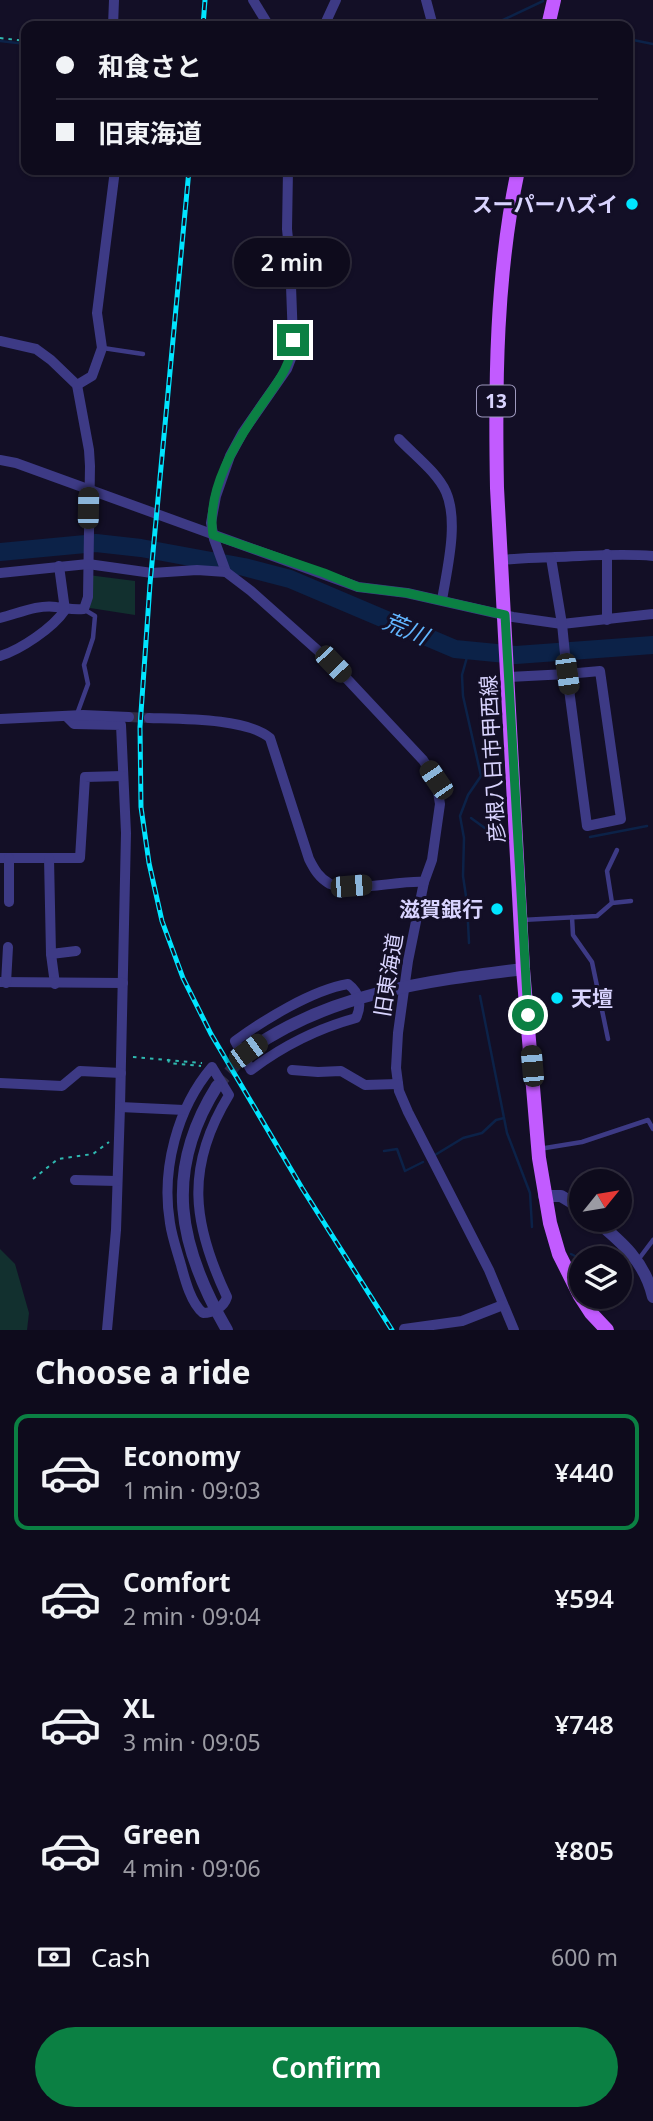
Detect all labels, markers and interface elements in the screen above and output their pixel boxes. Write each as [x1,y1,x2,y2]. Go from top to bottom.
text: 和食さと [98,48,202,84]
text: 旧東海道 [98,115,202,151]
place label: スーパーハズイ [472,190,618,218]
marker: スーパーハズイ [624,196,640,212]
callout: 2 min [235,238,351,288]
text: 2 min [261,246,323,278]
route end [277,324,309,356]
road number: 13 [477,386,515,416]
car [78,487,99,529]
water label: 荒川 [379,604,436,653]
car [311,642,356,686]
car [554,652,581,696]
street label: 彦根八日市甲西線 [474,674,510,844]
car [416,757,457,803]
car [330,874,373,898]
place label: 滋賀銀行 [399,895,483,923]
marker: 滋賀銀行 [489,901,505,917]
street label: 旧東海道 [368,931,408,1019]
place label: 天壇 [571,984,613,1012]
marker: 天壇 [549,990,565,1006]
route start [512,999,544,1031]
car [225,1030,272,1072]
car [520,1044,545,1088]
north arrow [569,1169,632,1232]
map controls [569,1169,632,1309]
button: layers [569,1246,632,1309]
text: Choose a ride [35,1350,251,1393]
text: Economy [123,1438,241,1474]
icon: car [39,1441,102,1504]
text: ¥440 [555,1454,614,1490]
text: 1 min · 09:03 [123,1474,261,1506]
text: Comfort [123,1564,231,1600]
icon: car [39,1567,102,1630]
text: ¥594 [555,1580,614,1616]
text: 2 min · 09:04 [123,1600,261,1632]
text: XL [123,1690,155,1726]
icon: car [39,1693,102,1756]
text: ¥748 [555,1706,614,1742]
text: 3 min · 09:05 [123,1726,261,1758]
text: Green [123,1816,201,1852]
icon: car [39,1819,102,1882]
text: ¥805 [555,1832,614,1868]
text: 4 min · 09:06 [123,1852,261,1884]
icon: cash [35,1938,73,1976]
text: Cash [91,1939,151,1975]
text: 600 m [551,1941,618,1973]
button: Confirm [35,2027,618,2107]

